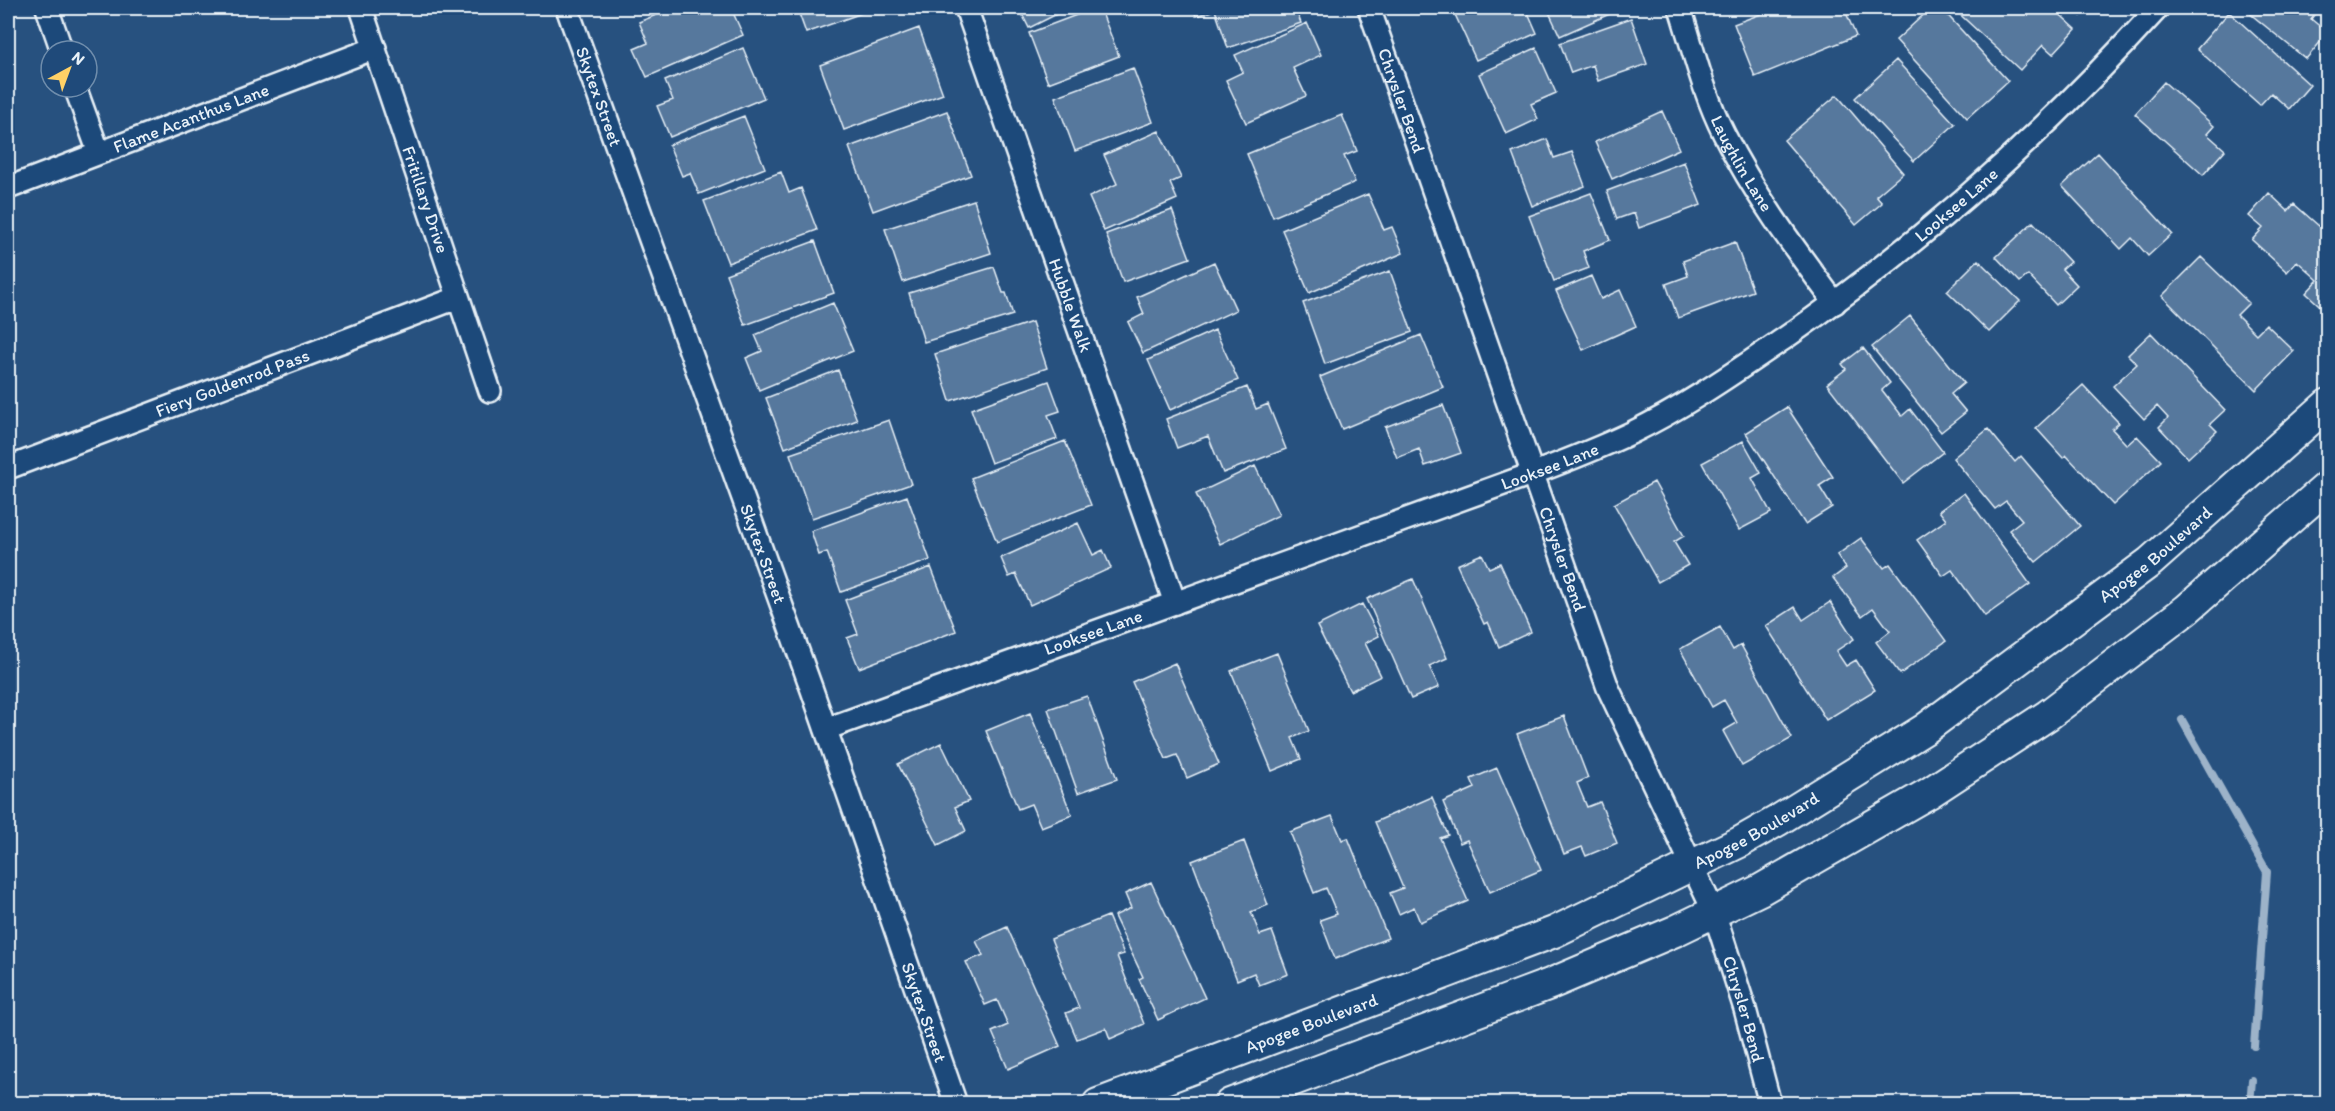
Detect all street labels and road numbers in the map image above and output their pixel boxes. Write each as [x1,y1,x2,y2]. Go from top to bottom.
street label: Skytex Street [571,44,627,149]
street label: Chrysler Bend [1373,45,1430,156]
street label: Flame Acanthus Lane [110,78,272,158]
street label: Laughlin Lane [1706,112,1778,216]
street label: Fritillary Drive [397,143,454,256]
street label: Looksee Lane [1910,163,2003,247]
street label: Hubble Walk [1044,255,1097,355]
street label: Fiery Goldenrod Pass [152,344,313,422]
street label: Looksee Lane [1498,438,1602,495]
street label: Skytex Street [735,501,791,607]
street label: Apogee Boulevard [2094,501,2216,607]
street label: Chrysler Bend [1534,504,1591,615]
street label: Looksee Lane [1041,605,1145,660]
street label: Apogee Boulevard [1690,787,1823,874]
street label: Chrysler Bend [1718,953,1770,1065]
street label: Skytex Street [897,960,952,1065]
street label: Apogee Boulevard [1242,989,1381,1059]

